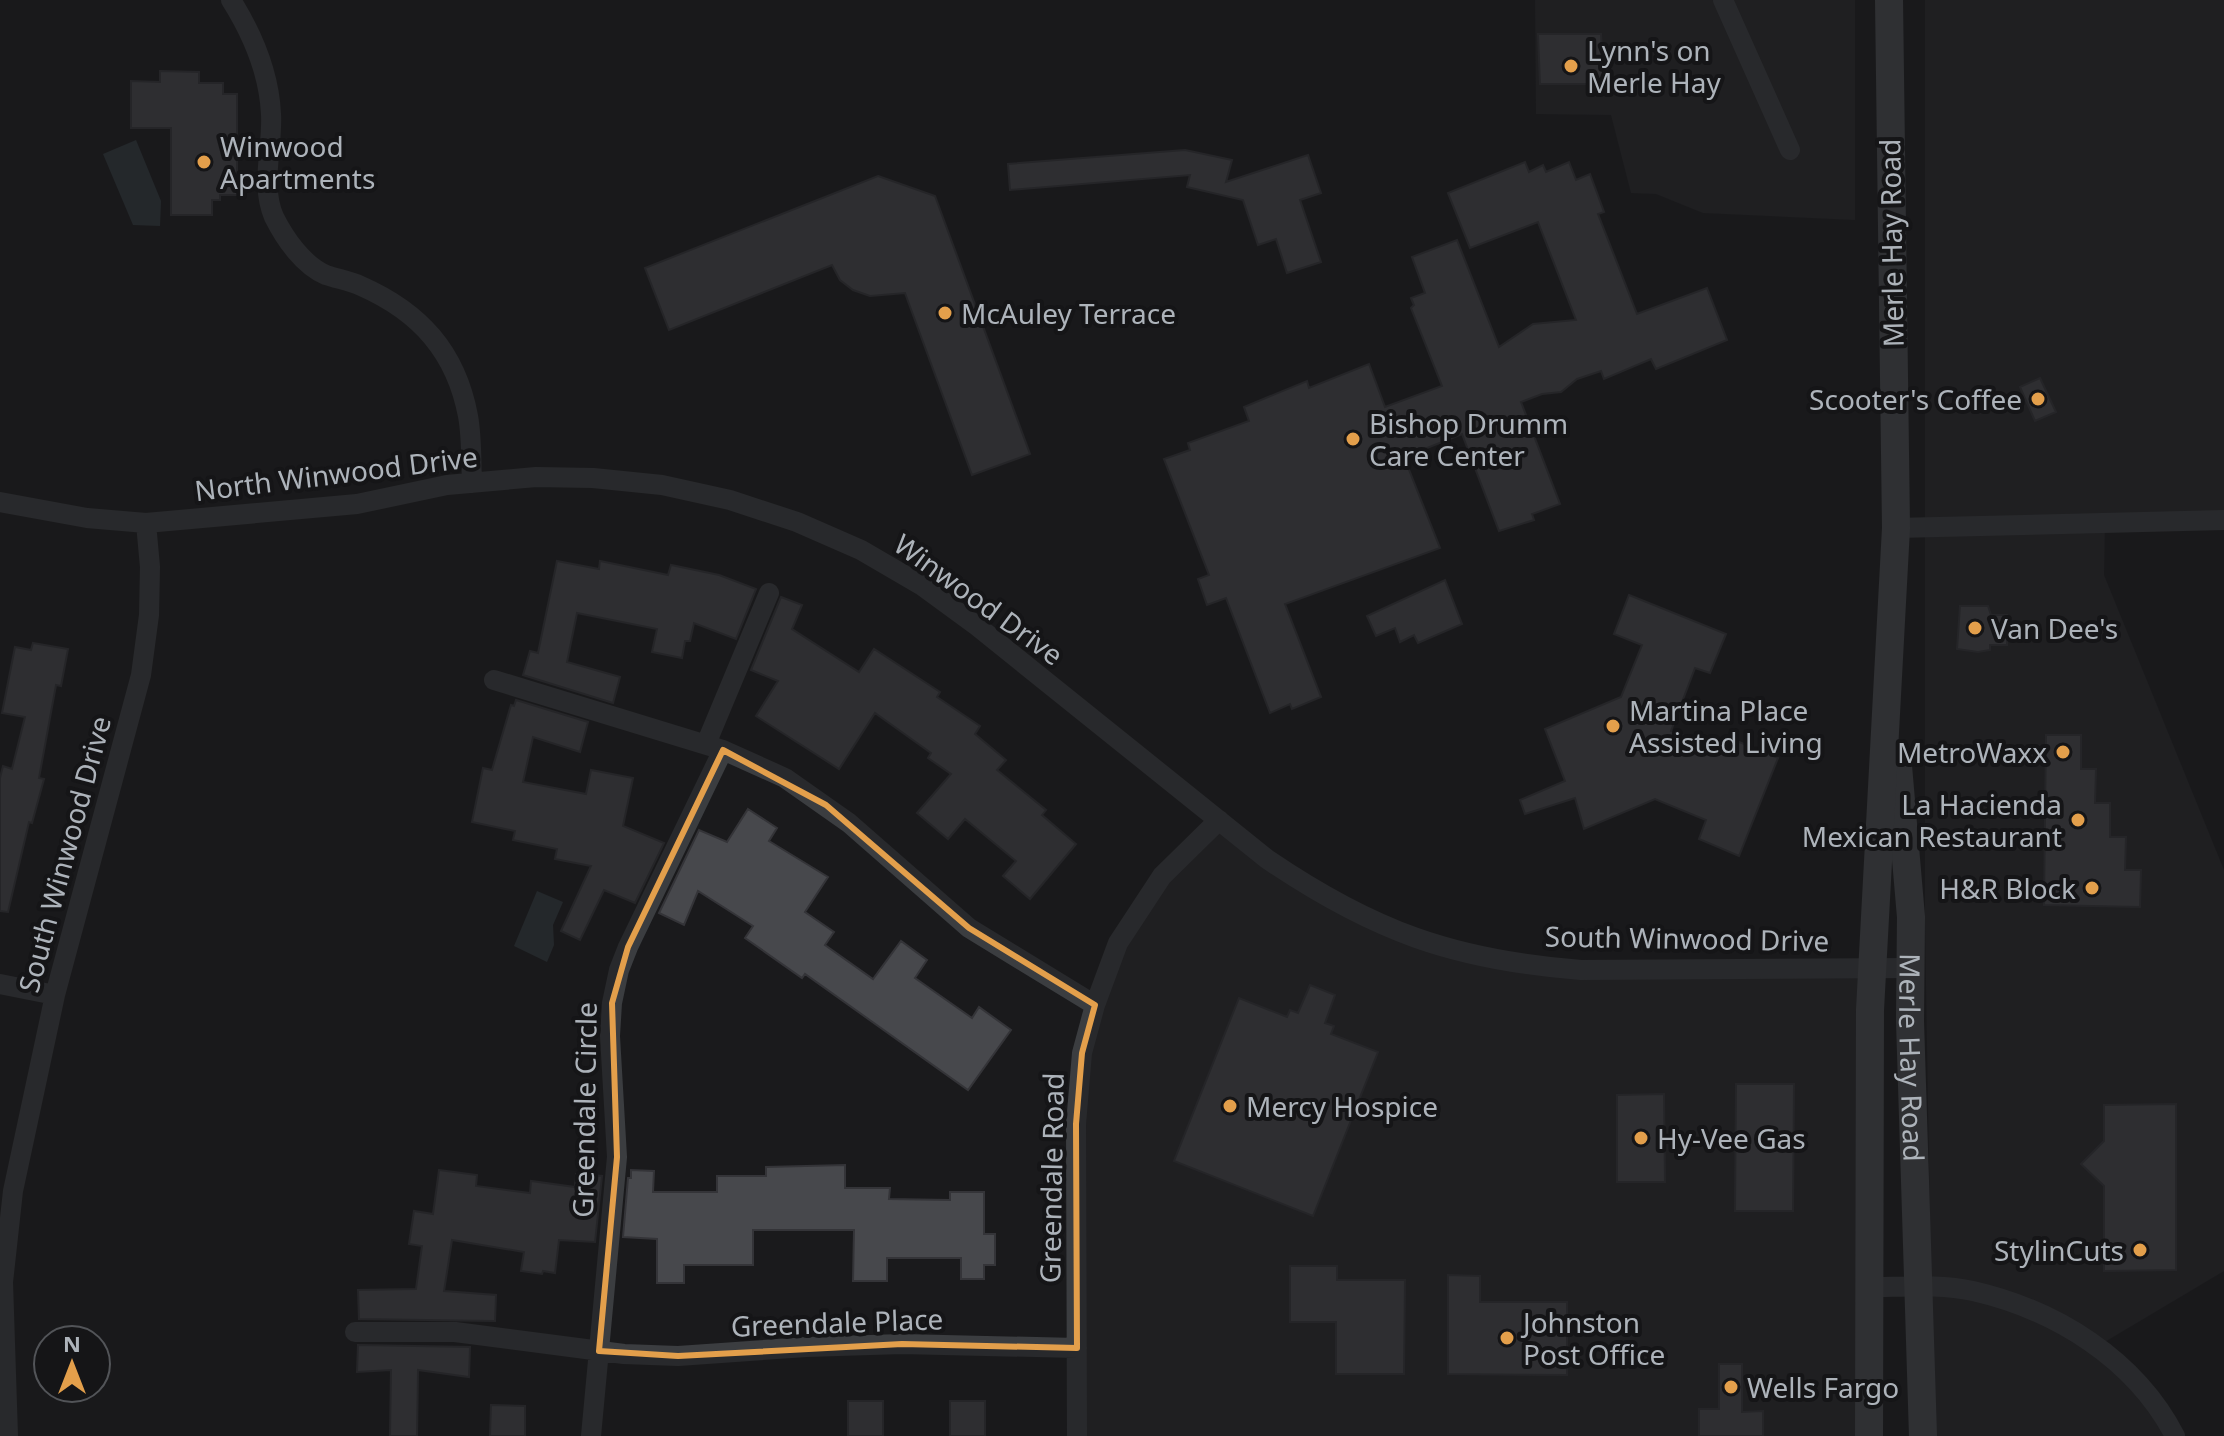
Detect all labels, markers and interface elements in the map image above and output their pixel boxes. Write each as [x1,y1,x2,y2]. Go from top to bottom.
place label: Lynn's on Merle Hay [1587,31,1722,101]
marker: Lynn's on Merle Hay [1562,57,1580,75]
place label: Winwood Apartments [220,127,375,197]
street label: Merle Hay Road [1870,139,1912,347]
marker: Winwood Apartments [195,153,213,171]
place label: McAuley Terrace [961,294,1176,332]
marker: McAuley Terrace [936,304,954,322]
place label: Scooter's Coffee [1809,380,2022,418]
marker: Scooter's Coffee [2029,390,2047,408]
place label: Bishop Drumm Care Center [1369,404,1568,474]
marker: Bishop Drumm Care Center [1344,430,1362,448]
street label: North Winwood Drive [192,437,480,509]
street label: Winwood Drive [887,525,1071,673]
place label: Van Dee's [1991,609,2118,647]
marker: Van Dee's [1966,619,1984,637]
place label: Martina Place Assisted Living [1629,691,1823,761]
street label: South Winwood Drive [9,712,119,996]
marker: Martina Place Assisted Living [1604,717,1622,735]
place label: MetroWaxx [1897,733,2047,771]
marker: MetroWaxx [2054,743,2072,761]
place label: La Hacienda Mexican Restaurant [1802,785,2062,855]
marker: La Hacienda Mexican Restaurant [2069,811,2087,829]
place label: H&R Block [1939,869,2076,907]
marker: H&R Block [2083,879,2101,897]
street label: South Winwood Drive [1544,917,1830,959]
street label: Merle Hay Road [1891,953,1933,1162]
street label: Greendale Circle [563,1002,605,1218]
street label: Greendale Road [1030,1072,1072,1284]
place label: Mercy Hospice [1246,1087,1438,1125]
marker: Mercy Hospice [1221,1097,1239,1115]
place label: Hy-Vee Gas [1657,1119,1806,1157]
marker: Hy-Vee Gas [1632,1129,1650,1147]
place label: StylinCuts [1994,1231,2124,1269]
marker: StylinCuts [2131,1241,2149,1259]
street label: Greendale Place [730,1299,944,1345]
place label: Johnston Post Office [1520,1303,1665,1373]
north arrow [32,1324,112,1404]
text: N [63,1328,81,1358]
marker: Johnston Post Office [1498,1329,1516,1347]
place label: Wells Fargo [1747,1368,1899,1406]
marker: Wells Fargo [1722,1378,1740,1396]

